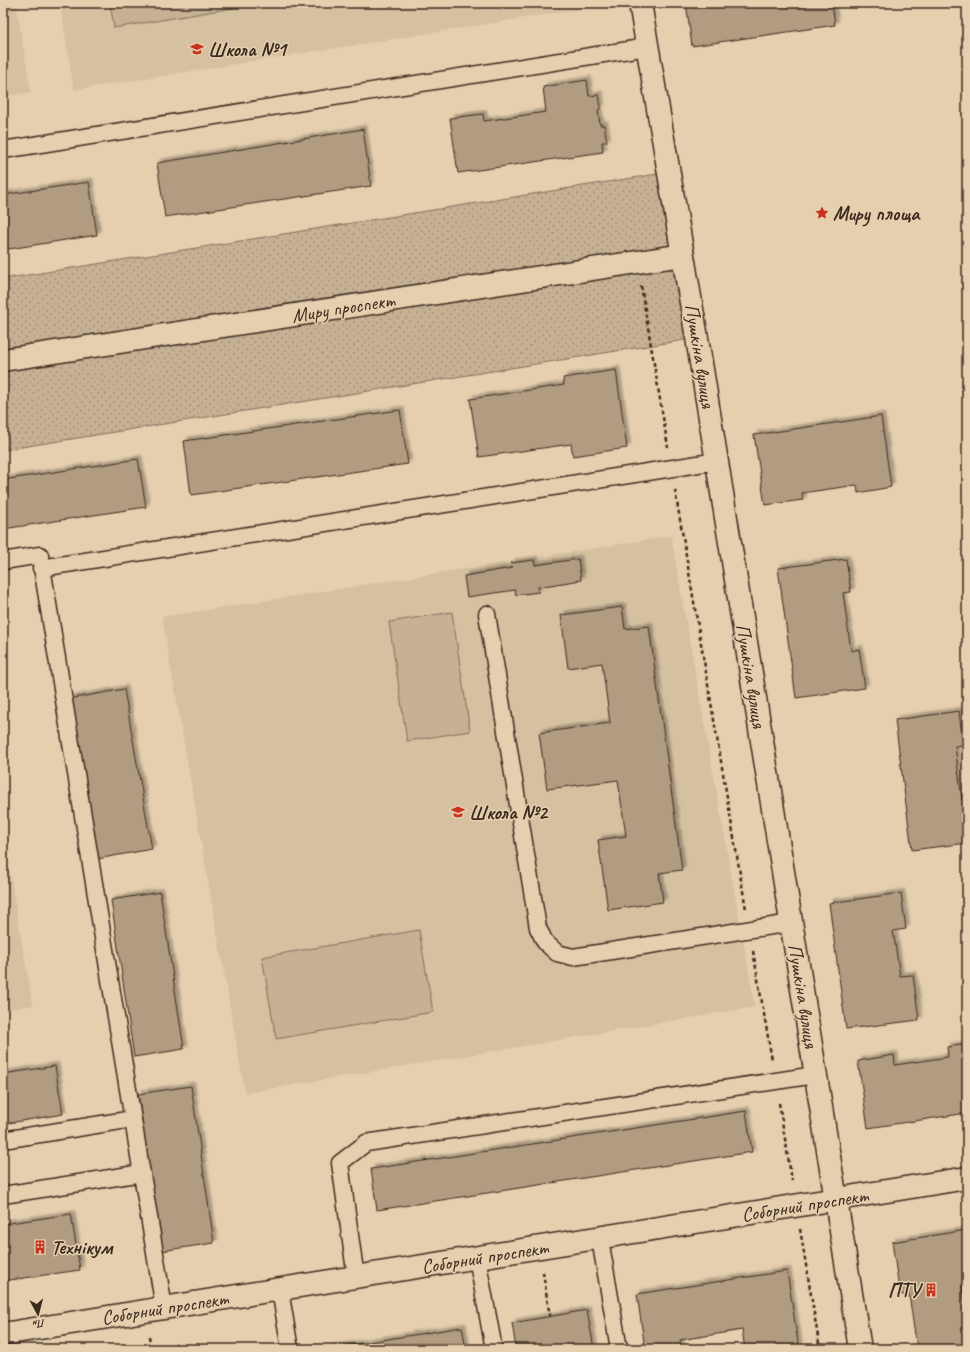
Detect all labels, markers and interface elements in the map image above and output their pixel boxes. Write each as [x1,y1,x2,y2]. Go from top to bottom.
place label: Школа №1 [208,37,288,62]
school or university icon: Школа №1 [189,41,205,57]
place label: Миру площа [833,201,921,227]
place icon: Миру площа [814,205,830,221]
street label: Миру проспект [290,287,398,328]
street label: Пушкіна вулиця [679,302,721,411]
street label: Пушкіна вулиця [730,622,772,731]
place label: Школа №2 [469,800,549,825]
school or university icon: Школа №2 [450,804,466,820]
street label: Пушкіна вулиця [782,942,824,1051]
street label: Соборний проспект [740,1182,871,1227]
street label: Соборний проспект [420,1234,551,1279]
place label: Технікум [51,1235,114,1260]
building icon: Технікум [32,1239,48,1255]
place label: ПТУ [888,1278,923,1303]
building icon: ПТУ [923,1282,939,1298]
street label: Соборний проспект [100,1285,231,1330]
north arrow [18,1294,58,1334]
text: Пн [32,1316,46,1332]

